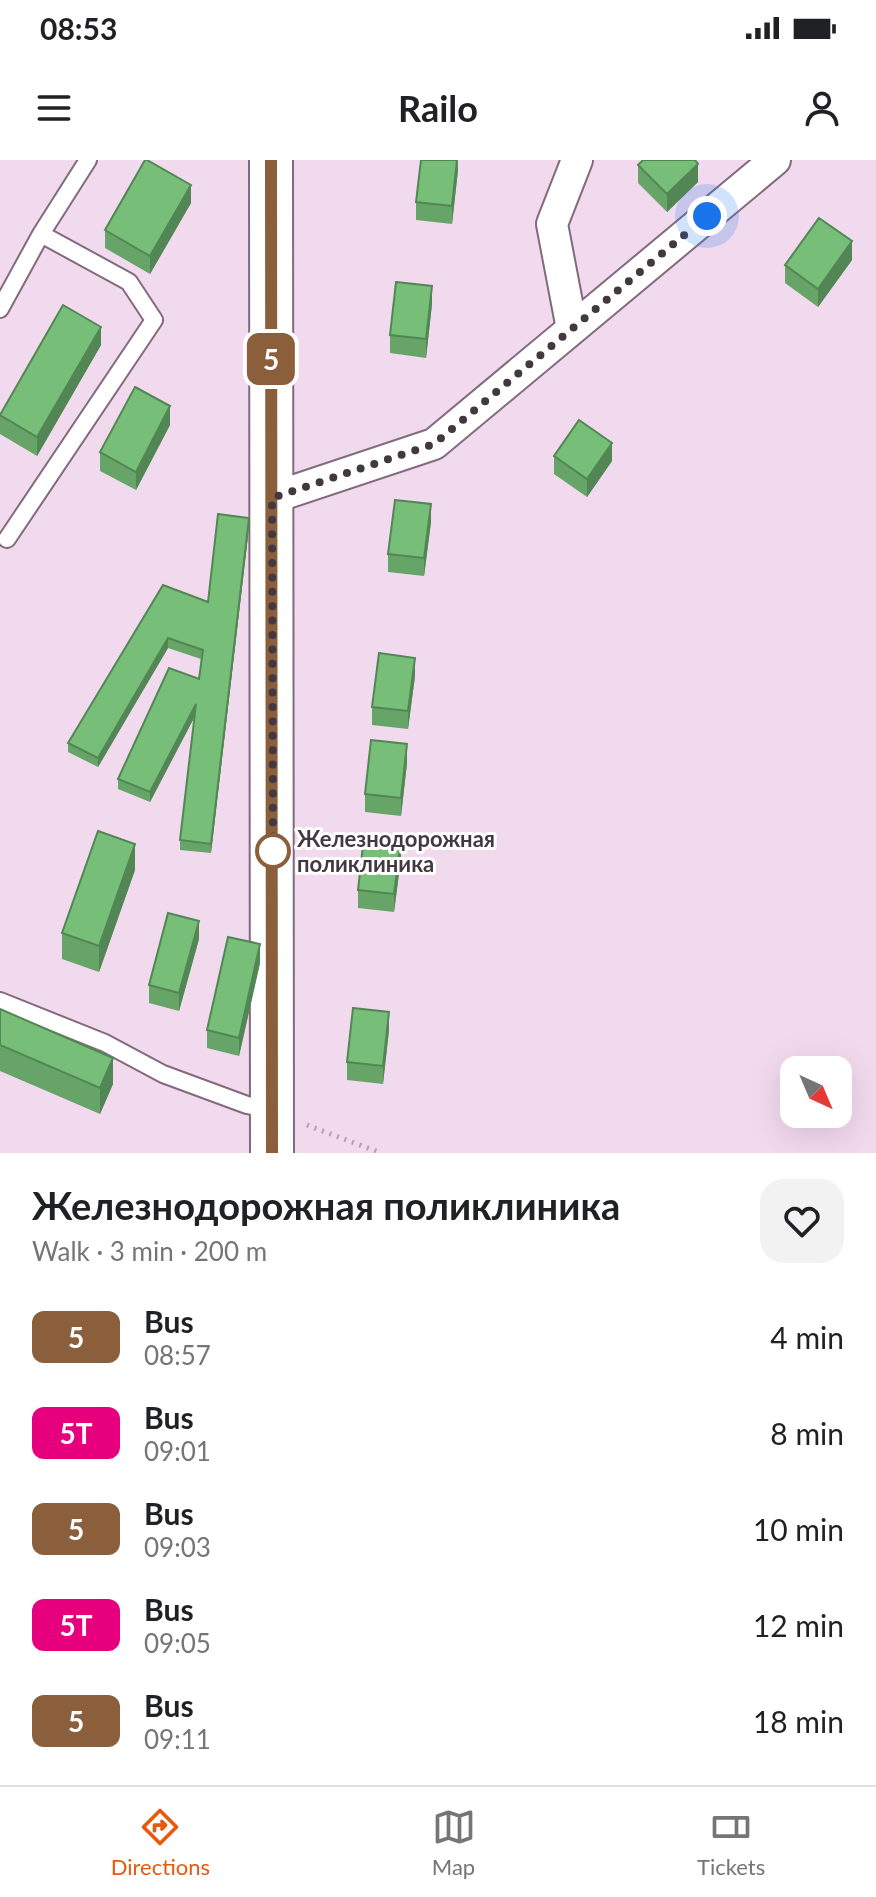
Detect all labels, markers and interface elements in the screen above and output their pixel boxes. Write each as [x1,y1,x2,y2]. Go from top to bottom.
text: 08:53 [40,10,117,46]
icon: menu [32,86,76,130]
text: Railo [398,86,478,130]
icon: person [800,86,844,130]
your location [687,196,727,236]
line badge: 5 [245,333,297,385]
text: 5 [263,342,279,376]
place label: Железнодорожная поликлиника [297,825,495,877]
marker: Железнодорожная поликлиника [256,834,290,868]
north arrow [780,1056,852,1128]
map controls [780,1056,852,1128]
button: heart [760,1179,844,1263]
text: Железнодорожная поликлиника [32,1182,620,1228]
text: Walk · 3 min · 200 m [32,1235,267,1267]
text: Bus [144,1303,194,1339]
text: 4 min [770,1319,844,1355]
text: 5 [68,1320,84,1354]
text: 08:57 [144,1339,211,1371]
text: Bus [144,1399,194,1435]
text: 8 min [770,1415,844,1451]
text: 5Т [59,1416,93,1450]
text: 09:01 [144,1435,211,1467]
text: Bus [144,1495,194,1531]
text: 10 min [753,1511,844,1547]
text: 5 [68,1512,84,1546]
text: 09:03 [144,1531,211,1563]
text: Bus [144,1591,194,1627]
text: 12 min [753,1607,844,1643]
text: 5Т [59,1608,93,1642]
text: 09:05 [144,1627,211,1659]
text: Bus [144,1687,194,1723]
text: 18 min [753,1703,844,1739]
text: 5 [68,1704,84,1738]
text: 09:11 [144,1723,211,1755]
tab: Directions [111,1805,210,1880]
tab: Map [432,1805,476,1880]
tab: Tickets [697,1805,765,1880]

